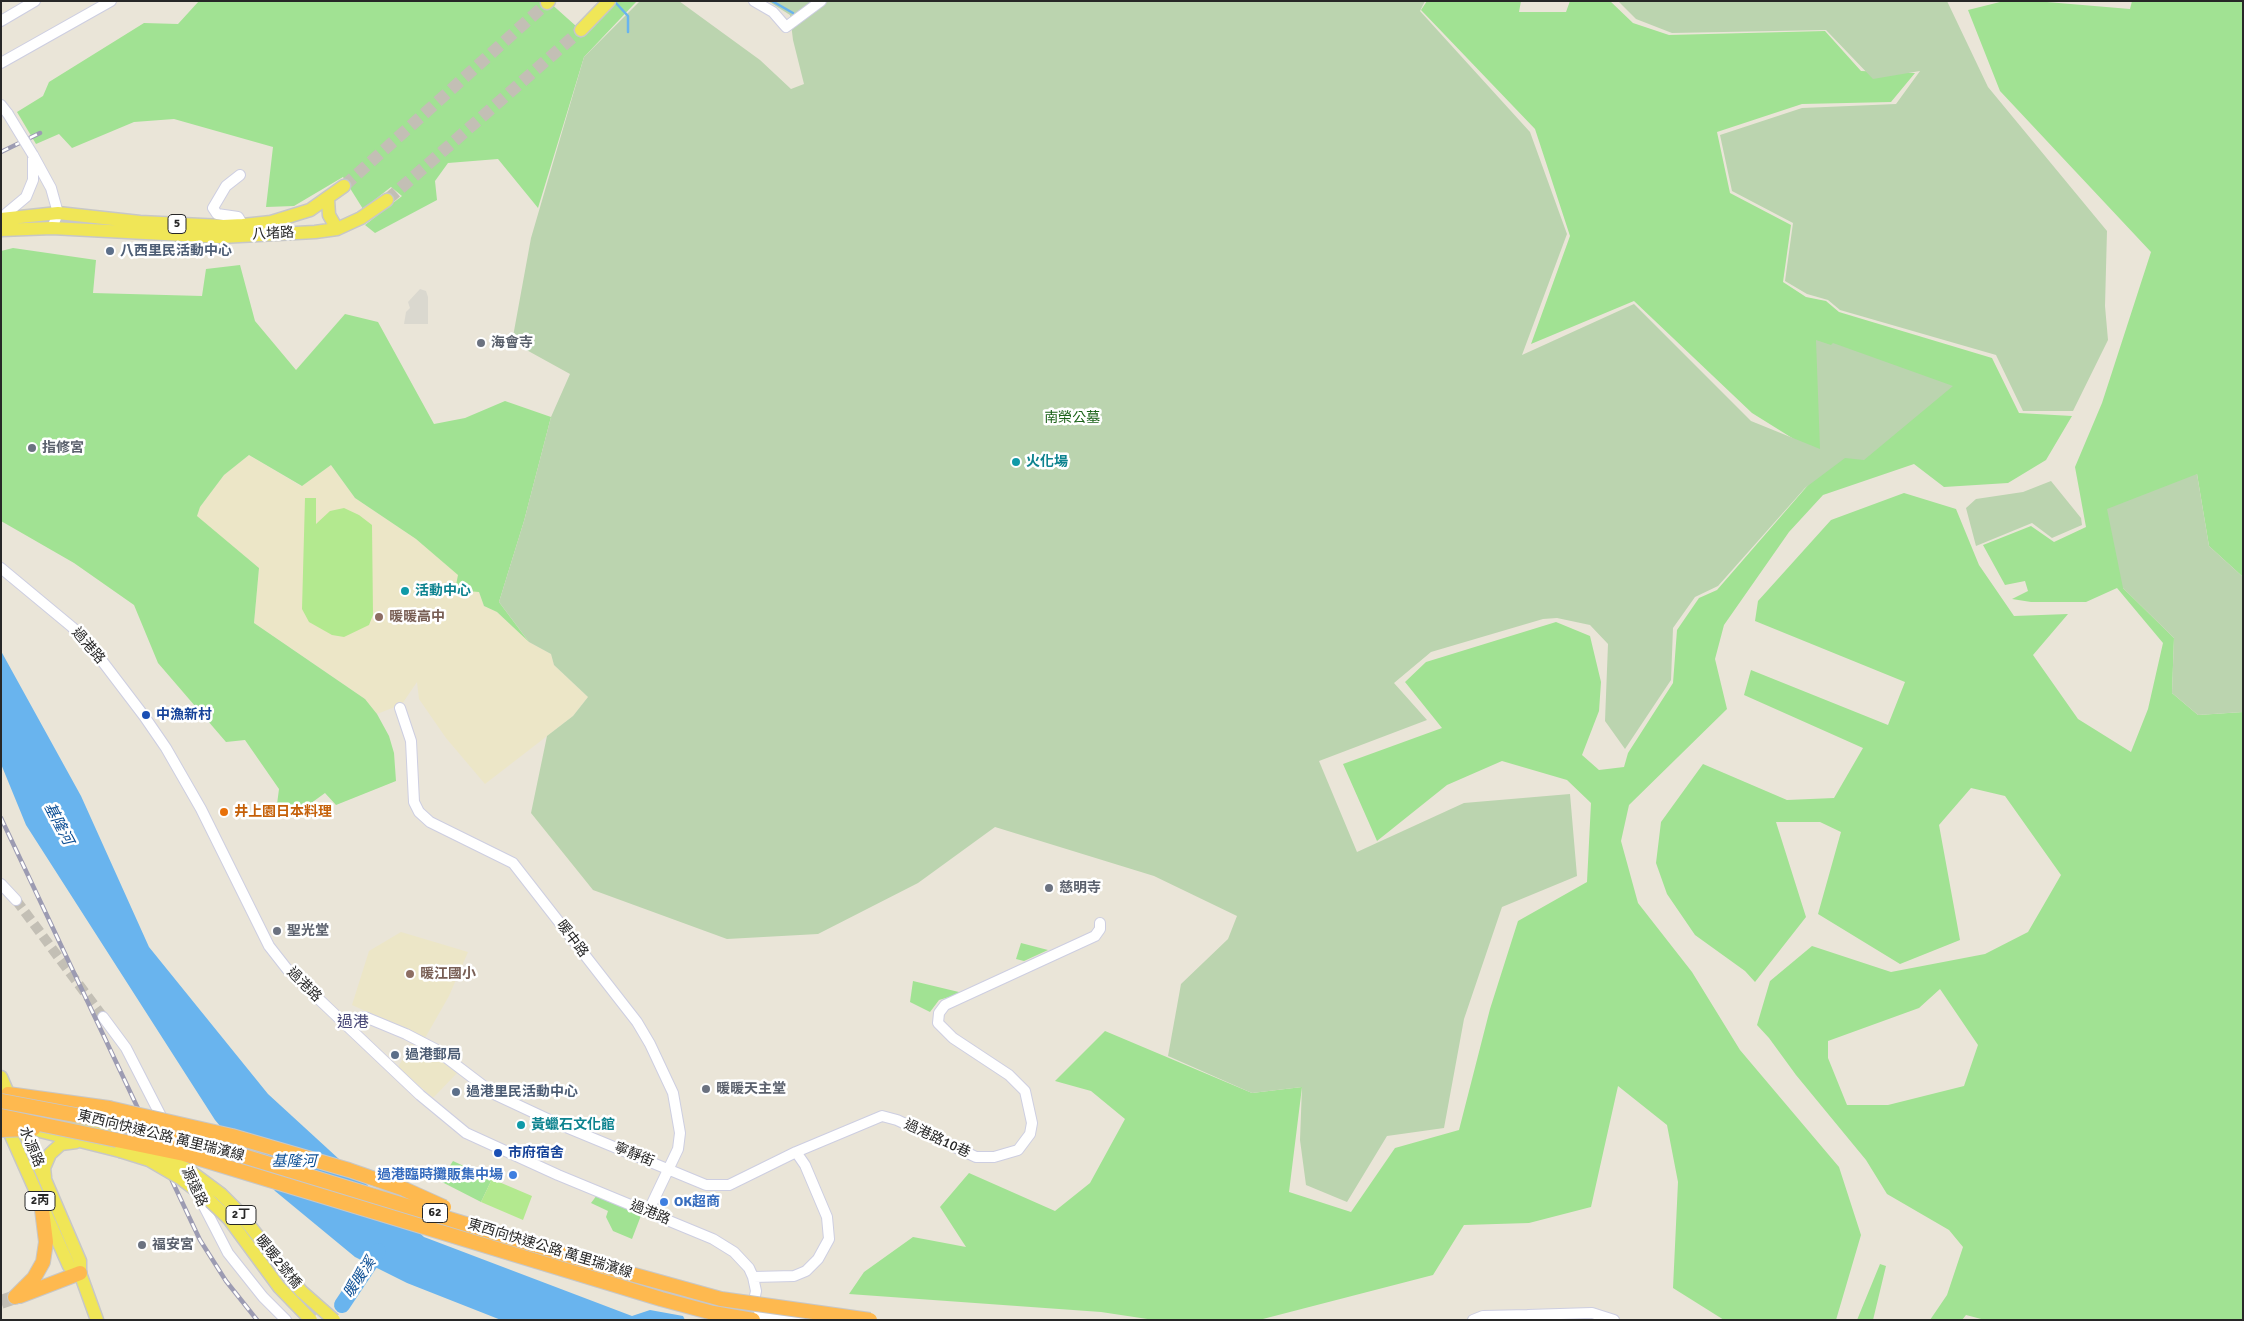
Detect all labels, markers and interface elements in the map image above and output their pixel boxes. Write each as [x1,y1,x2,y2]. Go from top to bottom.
road number: 5 [168,214,186,233]
street label: 八堵路 [252,225,294,243]
place label: 八西里民活動中心 [120,243,232,259]
marker: 八西里民活動中心 [104,245,116,257]
place label: 海會寺 [491,335,533,351]
marker: 海會寺 [475,337,487,349]
park label: 南榮公墓 [1044,410,1100,426]
place label: 指修宮 [42,440,84,456]
marker: 指修宮 [26,442,38,454]
place label: 火化場 [1026,454,1068,470]
marker: 火化場 [1010,456,1022,468]
place label: 活動中心 [415,583,471,599]
marker: 活動中心 [399,585,411,597]
place label: 暖暖高中 [389,609,445,625]
marker: 暖暖高中 [373,611,385,623]
street label: 過港路 [68,625,108,667]
place label: 中漁新村 [156,707,212,723]
marker: 中漁新村 [140,709,152,721]
water label: 基隆河 [39,800,77,848]
place label: 井上園日本料理 [234,804,332,820]
marker: 井上園日本料理 [218,806,230,818]
place label: 慈明寺 [1059,880,1101,896]
marker: 慈明寺 [1043,882,1055,894]
street label: 暖中路 [553,917,591,961]
place label: 聖光堂 [287,923,329,939]
marker: 聖光堂 [271,925,283,937]
street label: 過港路 [283,964,325,1006]
place label: 暖江國小 [420,966,476,982]
marker: 暖江國小 [404,968,416,980]
district label: 過港 [337,1013,369,1033]
place label: 過港郵局 [405,1047,461,1063]
marker: 過港郵局 [389,1049,401,1061]
place label: 暖暖天主堂 [716,1081,786,1097]
marker: 暖暖天主堂 [700,1083,712,1095]
place label: 過港里民活動中心 [466,1084,578,1100]
marker: 過港里民活動中心 [450,1086,462,1098]
street label: 東西向快速公路 萬里瑞濱線 [76,1107,246,1165]
street label: 過港路10巷 [901,1116,973,1162]
place label: 黃蠟石文化館 [531,1117,615,1133]
marker: 黃蠟石文化館 [515,1119,527,1131]
street label: 水源路 [15,1124,47,1170]
street label: 寧靜街 [611,1139,657,1171]
place label: 市府宿舍 [508,1145,564,1161]
marker: 市府宿舍 [492,1147,504,1159]
water label: 基隆河 [272,1153,316,1171]
street label: 源遠路 [178,1164,210,1210]
place label: 過港臨時攤販集中場 [377,1167,503,1183]
marker: 過港臨時攤販集中場 [507,1169,519,1181]
road number: 2丙 [25,1192,55,1210]
place label: OK超商 [674,1194,720,1210]
marker: OK超商 [658,1196,670,1208]
street label: 過港路 [627,1197,673,1229]
road number: 62 [422,1204,448,1222]
road number: 2丁 [226,1206,256,1224]
street label: 東西向快速公路 萬里瑞濱線 [466,1216,634,1282]
street label: 暖暖2號橋 [251,1232,305,1292]
place label: 福安宮 [152,1237,194,1253]
marker: 福安宮 [136,1239,148,1251]
water label: 暖暖溪 [340,1254,380,1302]

